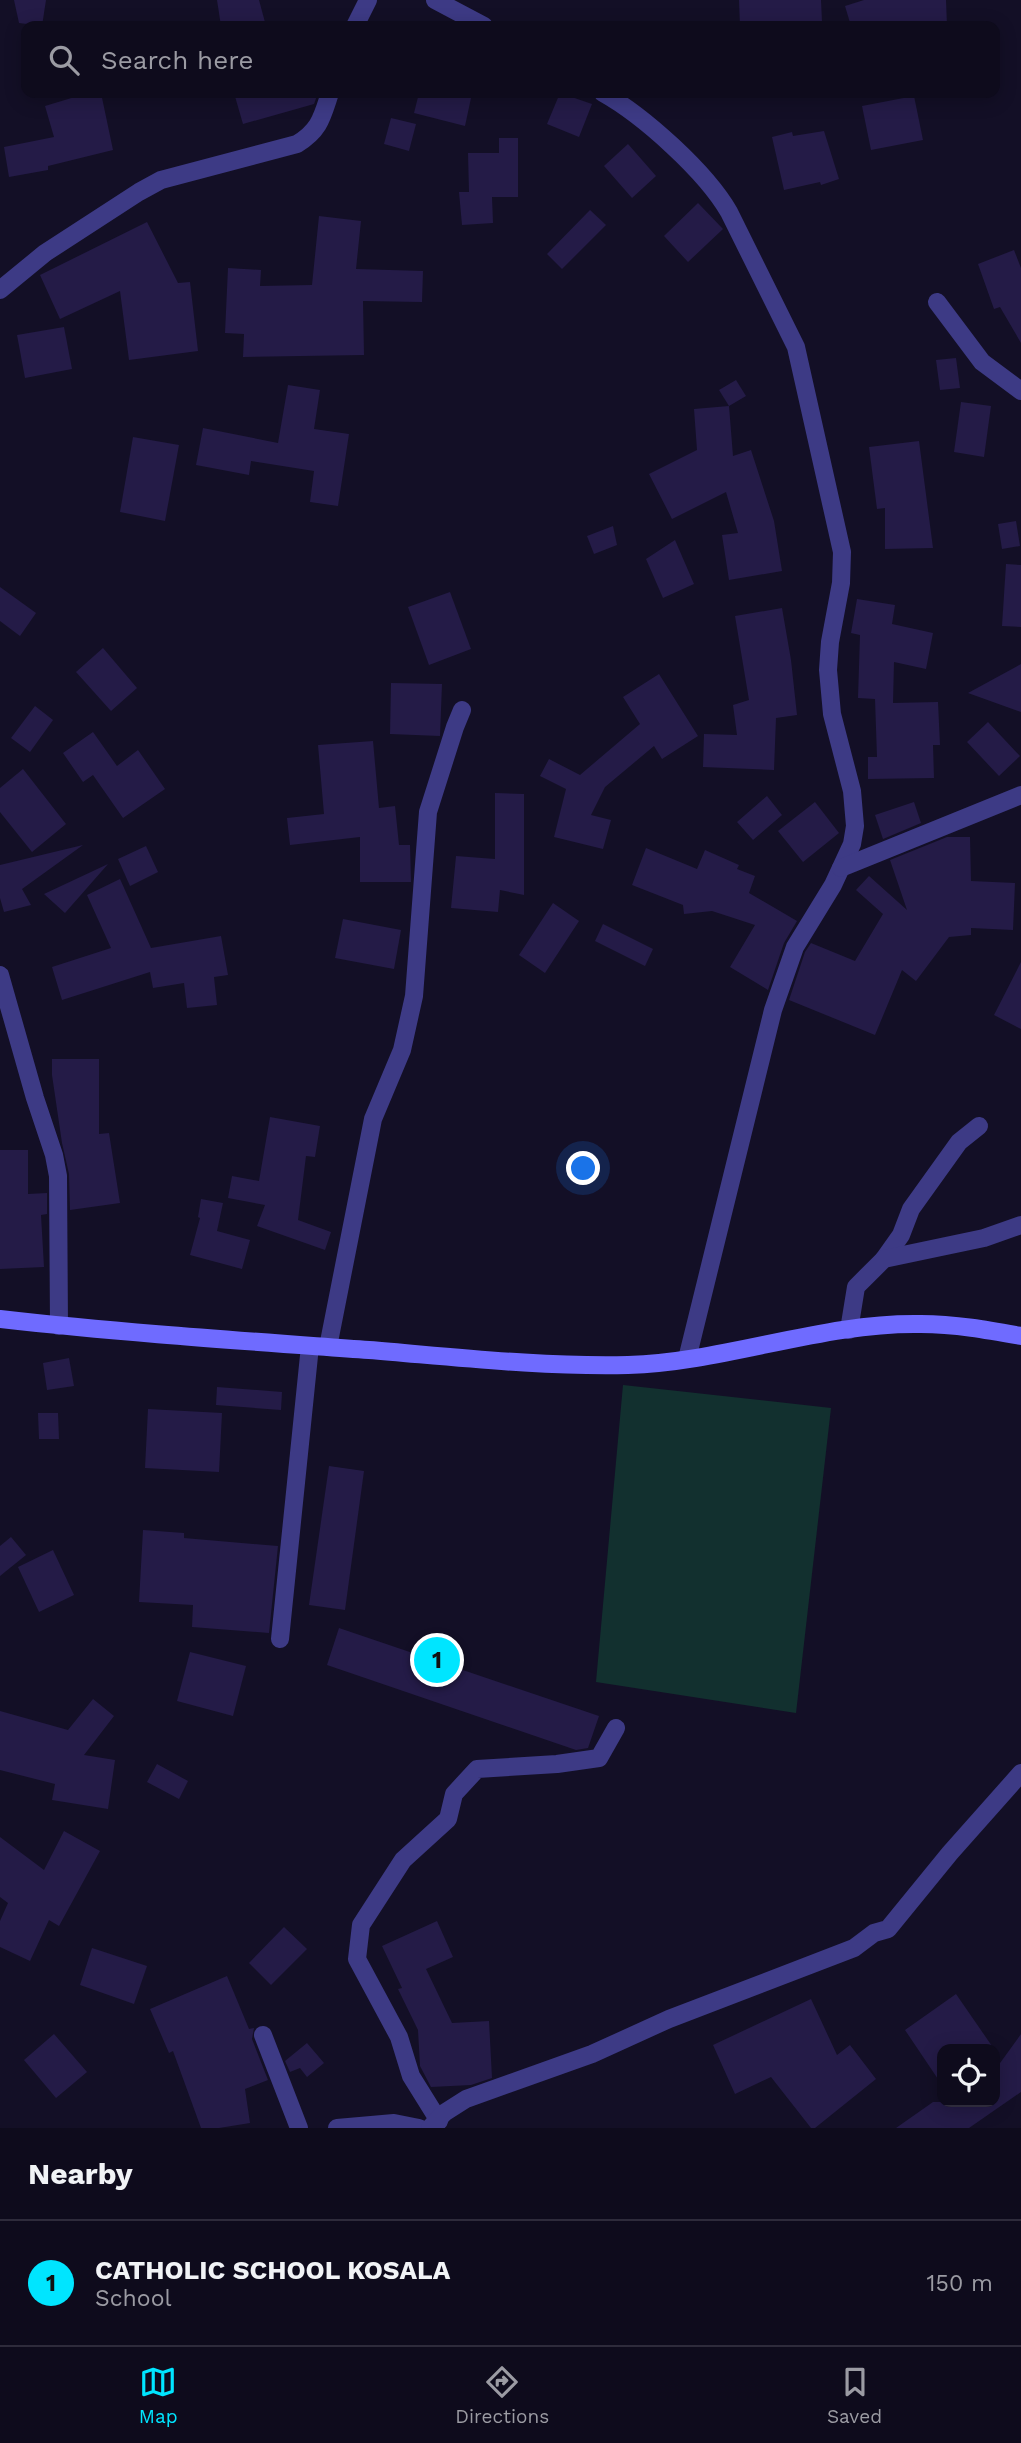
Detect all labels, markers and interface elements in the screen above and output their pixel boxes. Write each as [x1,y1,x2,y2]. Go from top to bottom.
search box [21,21,1000,98]
icon: search [45,41,83,79]
text: Search here [101,45,253,75]
your location [566,1151,600,1185]
pin: 1 [414,1634,460,1686]
map controls [937,2044,1000,2107]
button: locate [937,2044,1000,2107]
text: Nearby [28,2156,133,2191]
text: CATHOLIC SCHOOL KOSALA [95,2255,450,2285]
text: 1 [46,2270,56,2297]
text: 150 m [927,2270,993,2297]
text: School [95,2285,172,2312]
tab: Map [139,2363,178,2428]
tab: Directions [455,2363,549,2428]
tab: Saved [827,2363,882,2428]

